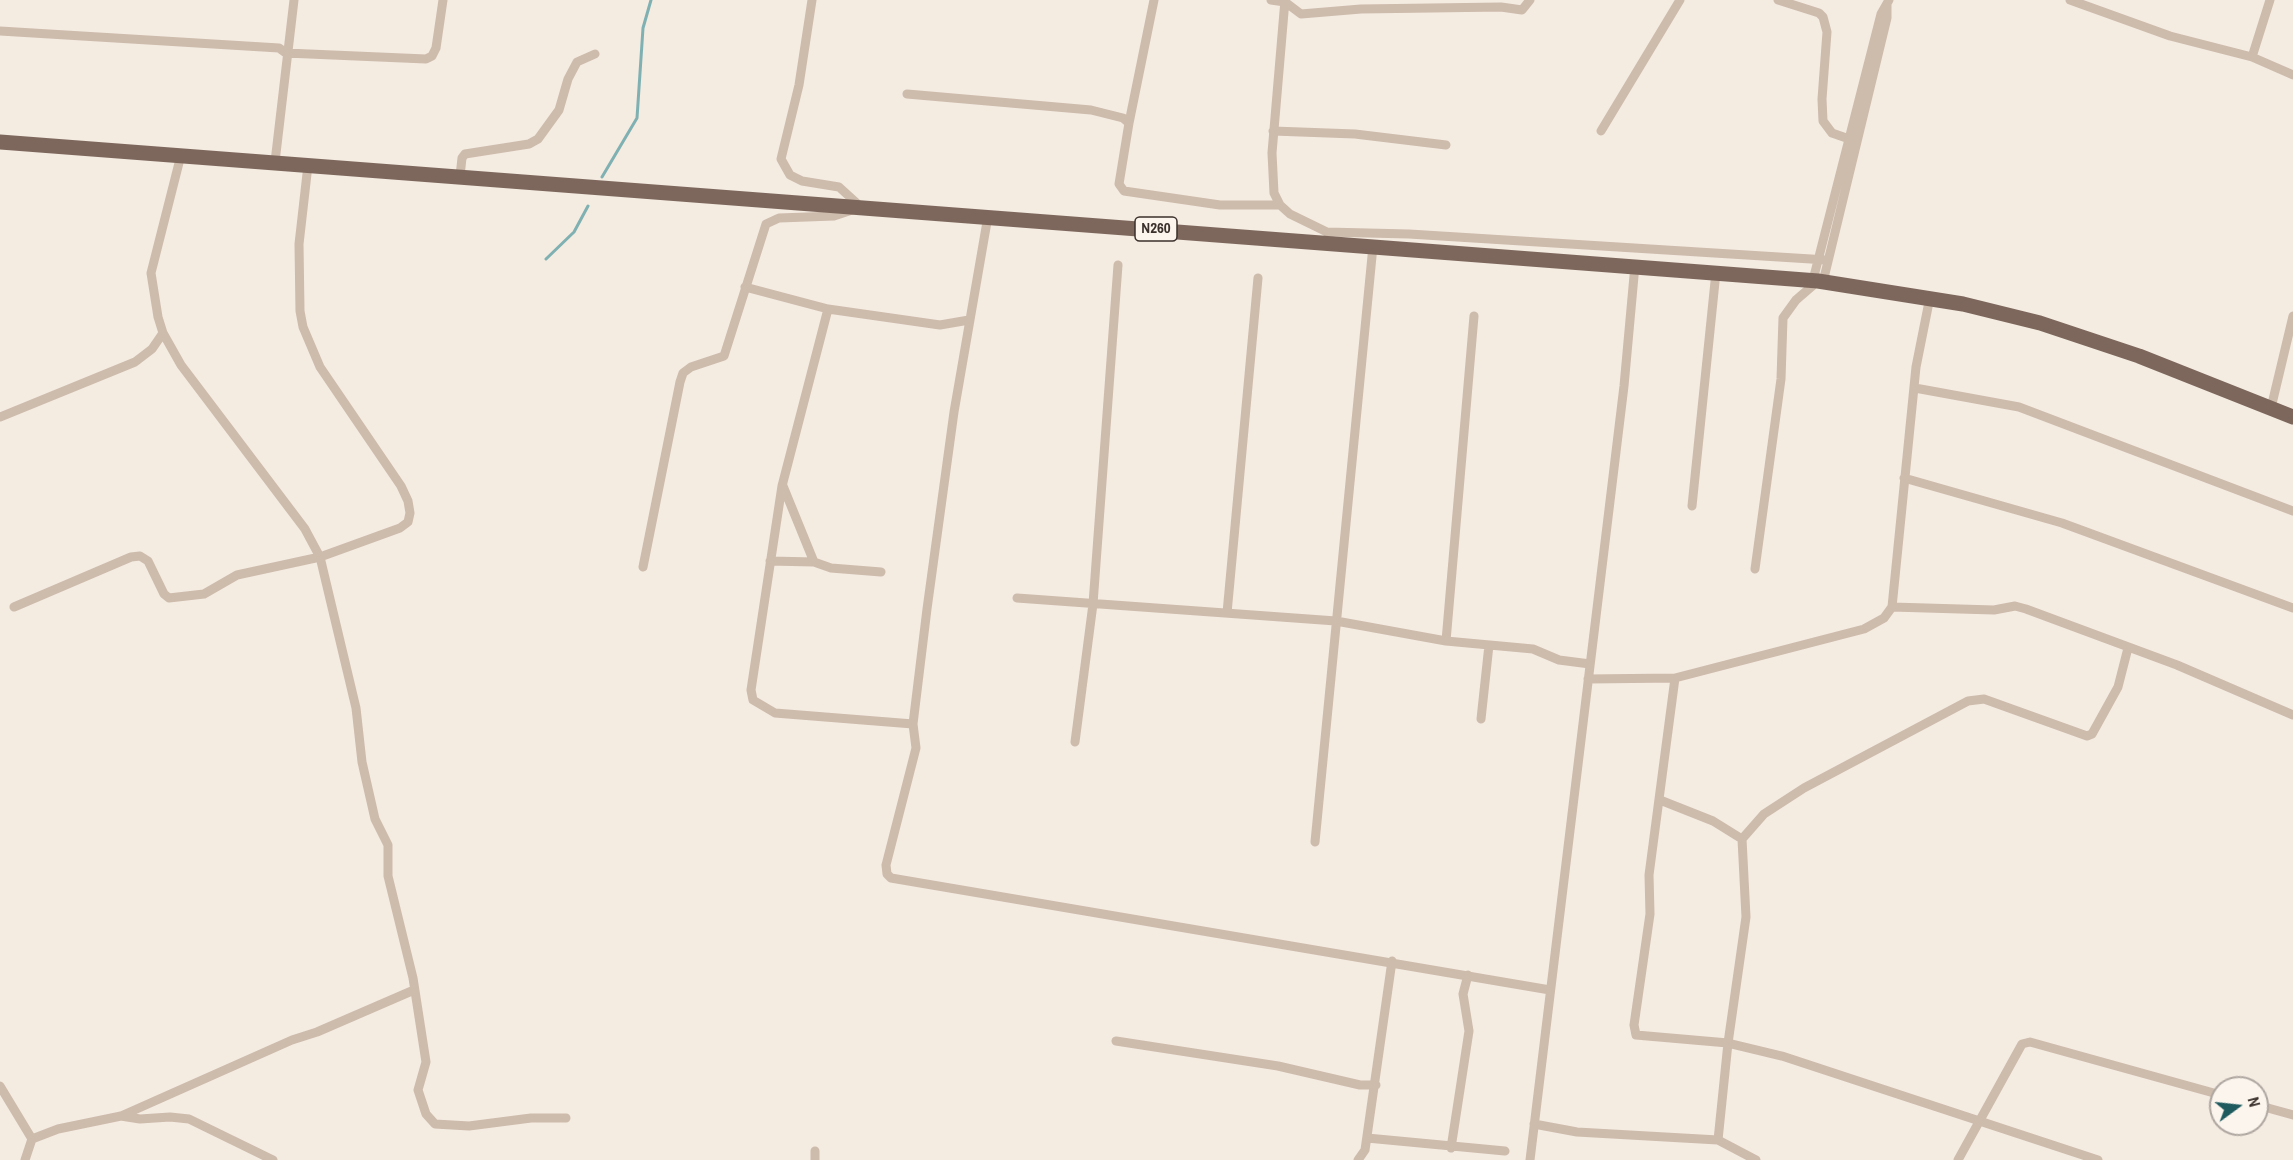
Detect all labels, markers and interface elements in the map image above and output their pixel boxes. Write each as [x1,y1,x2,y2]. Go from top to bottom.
road number: N260 [1135,217,1177,241]
north arrow [2209,1076,2269,1136]
text: N [2243,1094,2266,1109]

